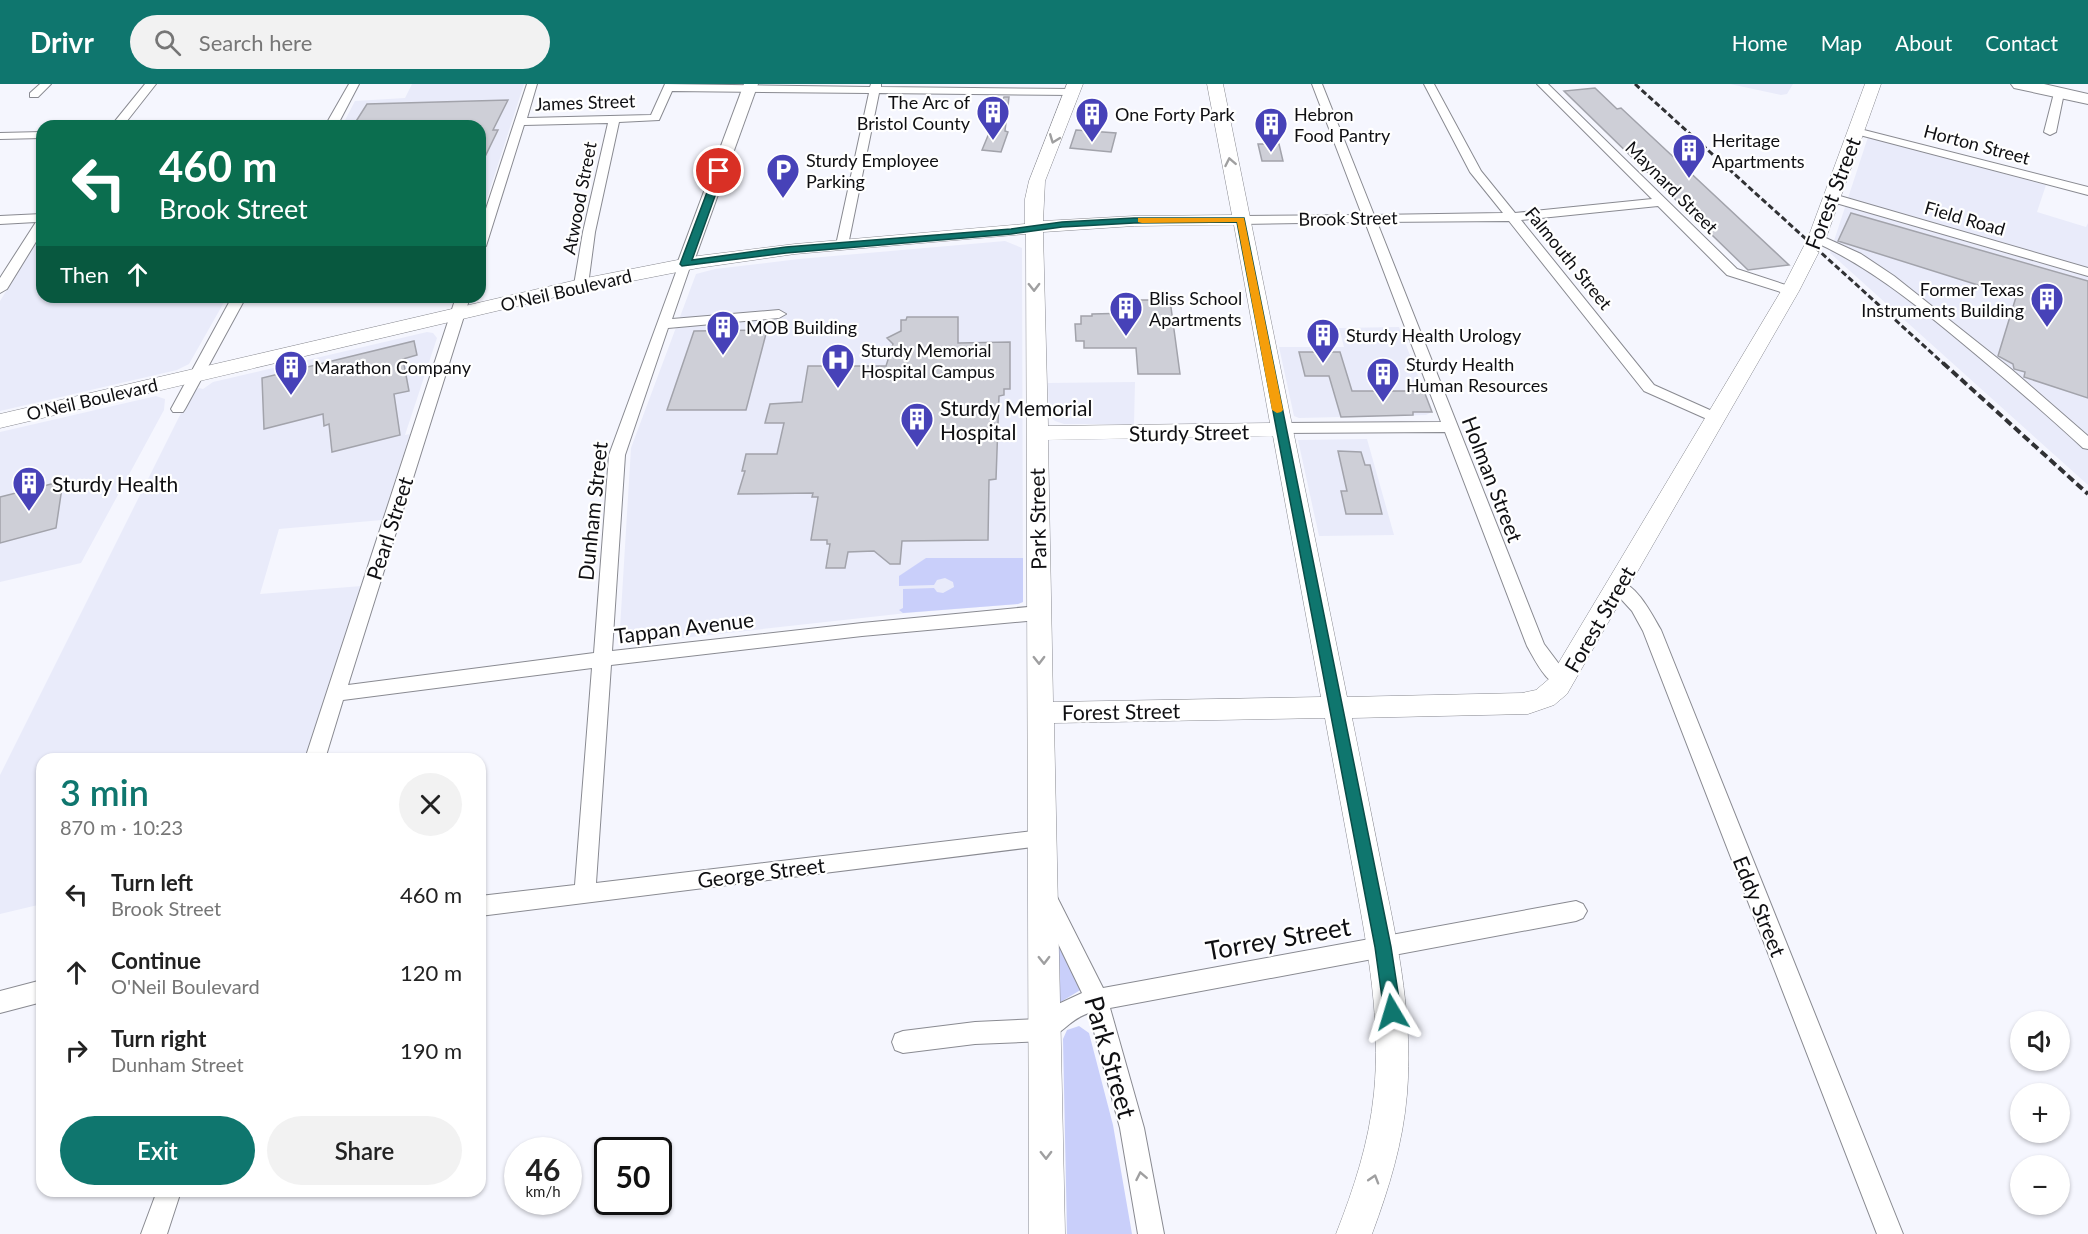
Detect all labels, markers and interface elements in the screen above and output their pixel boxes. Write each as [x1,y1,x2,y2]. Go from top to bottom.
search box [130,15,550,69]
text: Drivr [30,25,94,59]
icon: search [151,26,184,59]
text: Search here [199,29,312,56]
text: Home [1732,30,1788,55]
text: Map [1821,30,1862,55]
text: About [1895,30,1952,55]
text: Contact [1985,30,2058,55]
street label: James Street [534,89,636,115]
place label: The Arc of Bristol County [857,91,971,134]
building icon: The Arc of Bristol County [975,94,1011,141]
building icon: One Forty Park [1074,96,1110,143]
place label: One Forty Park [1115,103,1235,125]
place label: Hebron Food Pantry [1294,103,1391,146]
building icon: Hebron Food Pantry [1253,106,1289,153]
street label: Horton Street [1922,119,2033,169]
place label: Heritage Apartments [1712,129,1805,172]
building icon: Heritage Apartments [1671,132,1707,179]
one-way arrow [1048,133,1061,143]
street label: Forest Street [1799,133,1865,253]
street label: Maynard Street [1621,136,1723,238]
street label: Atwood Street [557,139,601,256]
text: 460 m [159,141,277,191]
icon: left [60,144,138,222]
pin [693,145,744,196]
place label: Sturdy Employee Parking [806,149,939,192]
parking icon: Sturdy Employee Parking [765,152,801,199]
icon: arrive [702,154,735,187]
one-way arrow [1224,157,1237,167]
text: Brook Street [159,192,308,225]
street label: Field Road [1922,196,2008,240]
street label: Falmouth Street [1521,202,1617,314]
street label: Brook Street [1298,206,1398,230]
icon: ahead [121,258,154,291]
text: Then [60,261,109,288]
street label: O'Neil Boulevard [498,264,634,316]
place label: Former Texas Instruments Building [1861,278,2024,321]
building icon: Former Texas Instruments Building [2029,281,2065,328]
one-way arrow [1028,282,1040,291]
place label: Bliss School Apartments [1149,287,1242,330]
building icon: Bliss School Apartments [1108,290,1144,337]
building icon: MOB Building [705,309,741,356]
place label: MOB Building [746,316,857,338]
building icon: Sturdy Health Urology [1305,317,1341,364]
place label: Sturdy Health Urology [1346,324,1522,346]
place label: Sturdy Memorial Hospital Campus [861,339,995,382]
hospital icon: Sturdy Memorial Hospital Campus [820,342,856,389]
building icon: Marathon Company [273,349,309,396]
place label: Sturdy Health Human Resources [1406,353,1548,396]
place label: Marathon Company [314,356,472,378]
building icon: Sturdy Health Human Resources [1365,356,1401,403]
street label: O'Neil Boulevard [24,373,160,425]
place label: Sturdy Memorial Hospital [940,395,1092,444]
building icon: Sturdy Memorial Hospital [899,401,935,448]
street label: Holman Street [1458,413,1529,546]
street label: Sturdy Street [1129,418,1250,446]
street label: Dunham Street [572,440,612,582]
building icon: Sturdy Health [11,465,47,512]
street label: Park Street [1024,467,1050,570]
place label: Sturdy Health [52,471,178,496]
street label: Pearl Street [361,473,418,583]
street label: Forest Street [1559,561,1640,677]
street label: Tappan Avenue [613,606,755,648]
one-way arrow [1033,655,1045,664]
street label: Forest Street [1062,697,1181,725]
text: 3 min [60,770,149,814]
button: close [399,773,462,836]
text: 870 m · 10:23 [60,815,183,839]
street label: George Street [696,852,827,892]
street label: Eddy Street [1729,852,1792,960]
text: Turn left [111,869,193,896]
icon: left [60,878,93,911]
text: 460 m [400,881,462,908]
text: Brook Street [111,896,221,920]
street label: Torrey Street [1203,909,1354,966]
text: Continue [111,947,201,974]
one-way arrow [1038,955,1050,964]
icon: ahead [60,956,93,989]
text: 120 m [400,959,462,986]
text: O'Neil Boulevard [111,974,260,998]
position arrow [1360,980,1424,1044]
street label: Park Street [1078,992,1144,1123]
map controls [2010,1011,2070,1215]
button: sound [2010,1011,2070,1071]
text: Turn right [111,1025,206,1052]
icon: right [60,1034,93,1067]
text: 190 m [400,1037,462,1064]
text: Dunham Street [111,1052,244,1076]
button: + [2010,1083,2070,1143]
button: Exit [60,1116,255,1185]
button: Share [267,1116,462,1185]
speed limit sign: 50 [594,1137,672,1215]
one-way arrow [1040,1150,1052,1159]
text: 46 [526,1151,560,1187]
button: − [2010,1155,2070,1215]
one-way arrow [1135,1172,1148,1182]
one-way arrow [1367,1174,1379,1185]
text: km/h [525,1182,561,1200]

